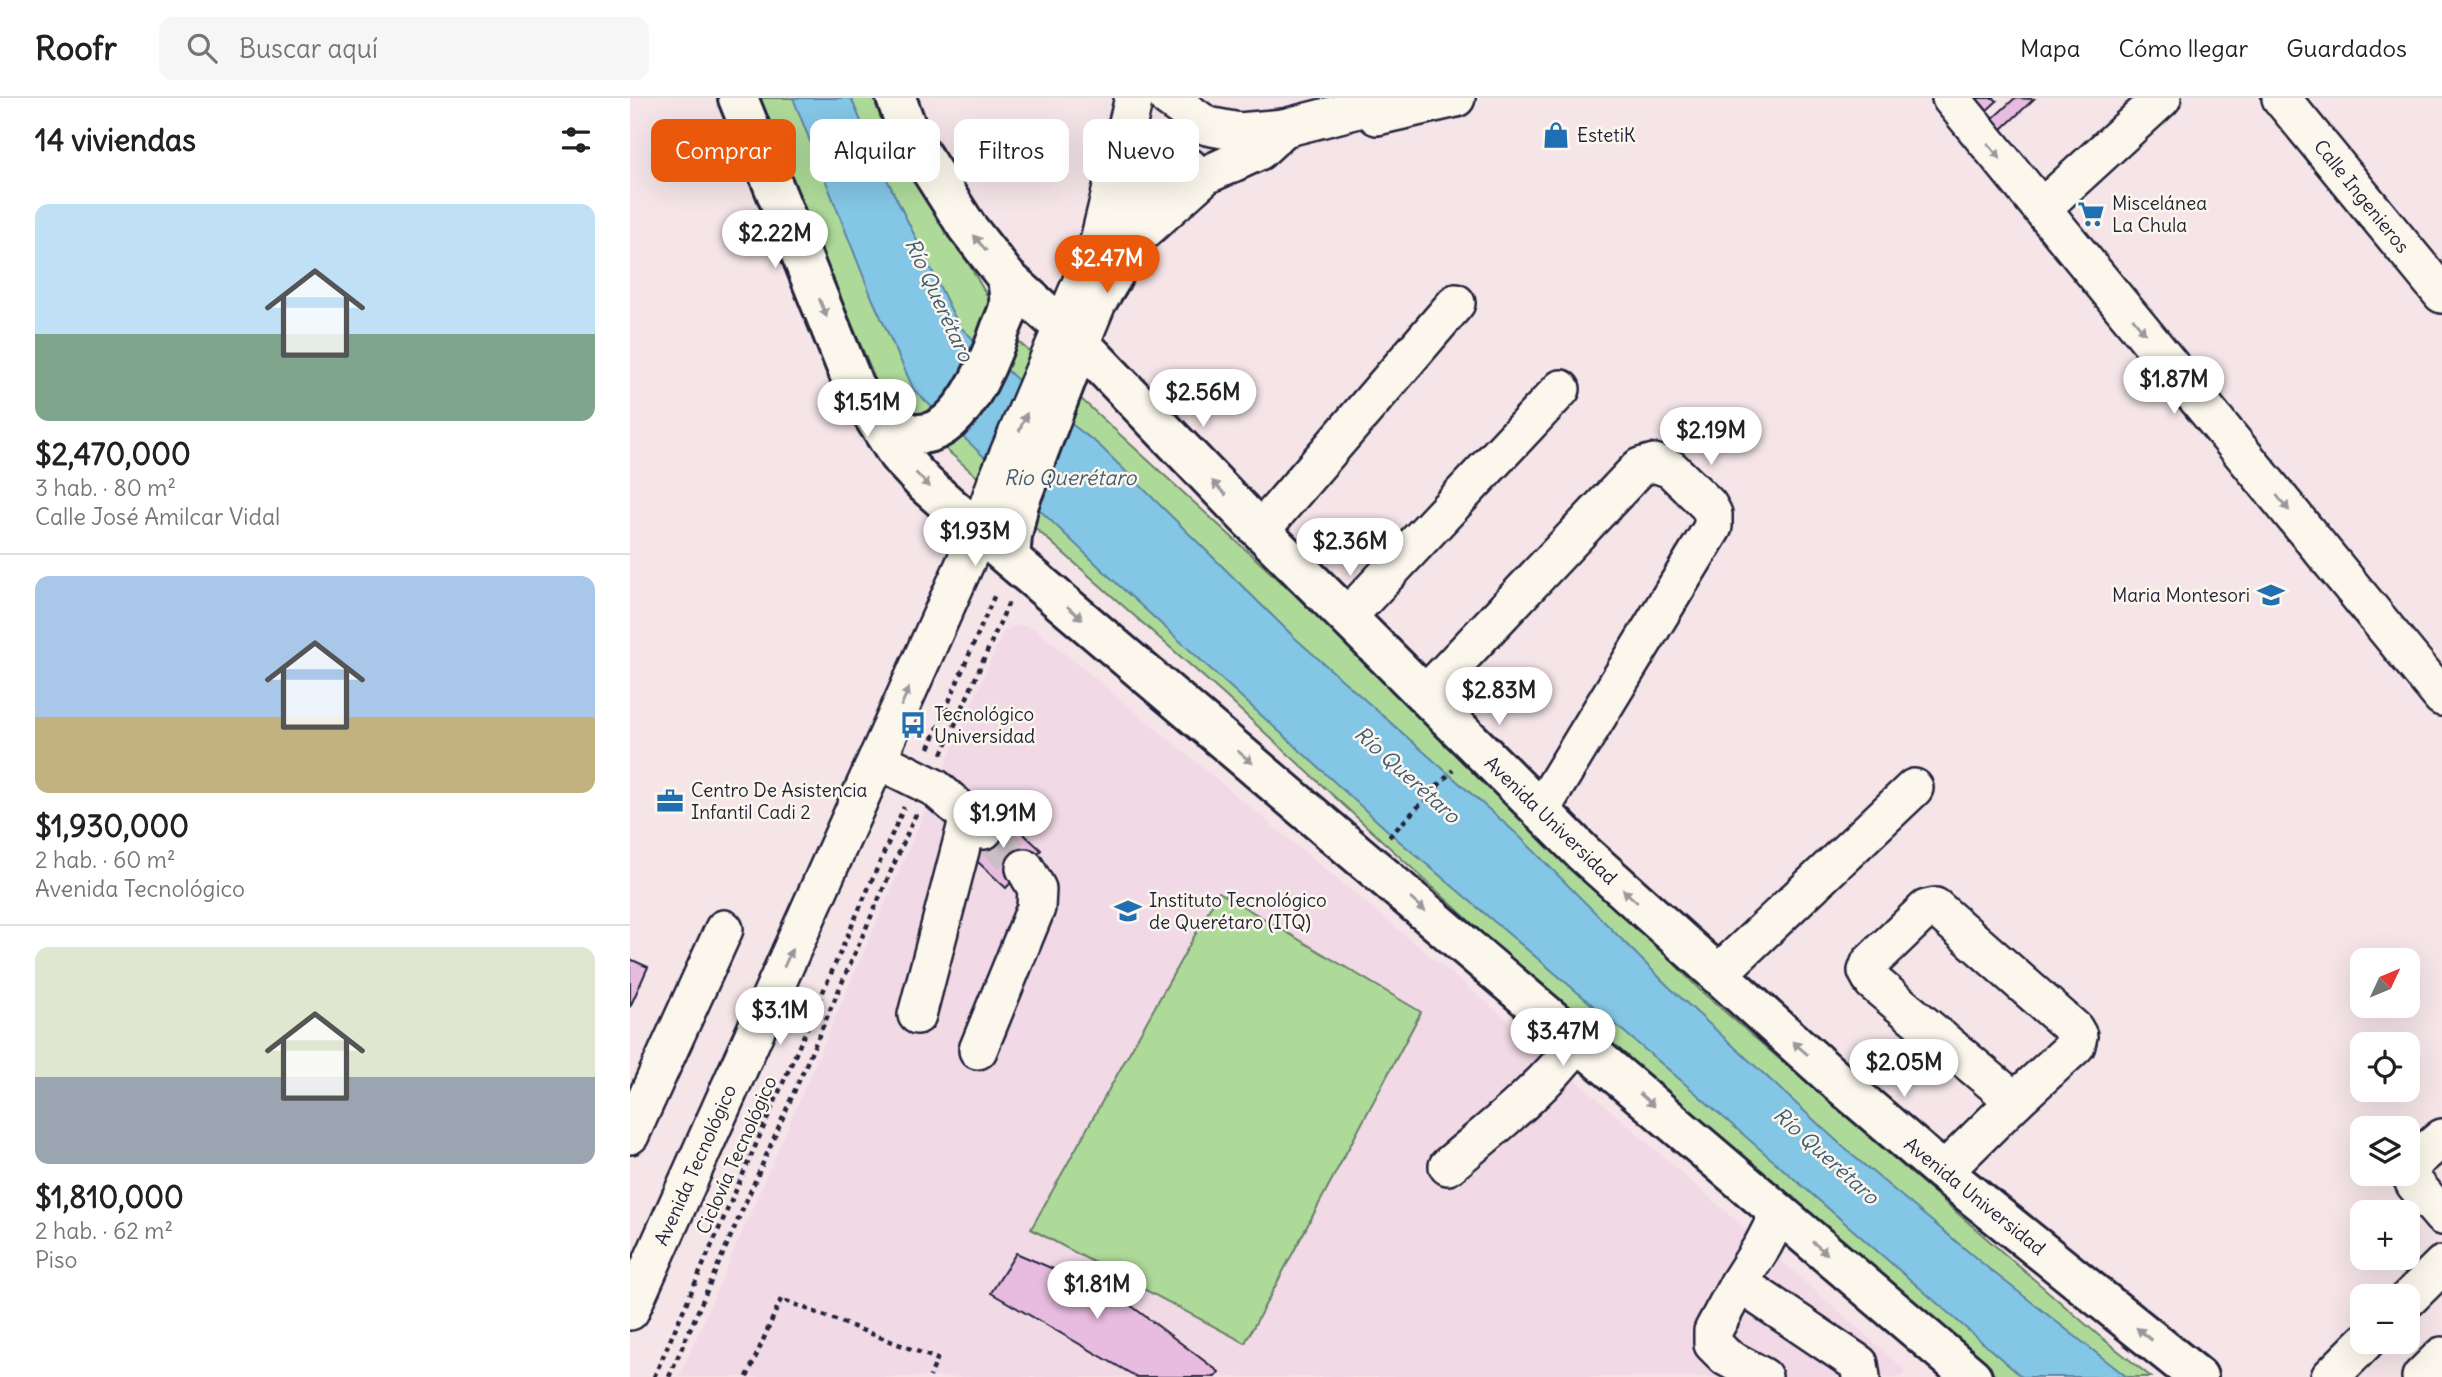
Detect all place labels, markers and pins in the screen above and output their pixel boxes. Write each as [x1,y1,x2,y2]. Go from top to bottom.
shop icon: EstetiK [1541,120,1571,150]
place label: EstetiK [1577,123,1636,147]
place label: Miscelánea La Chula [2112,191,2207,237]
supermarket icon: Miscelánea La Chula [2076,199,2106,229]
pin: $2.22M [718,211,832,270]
pin: $2.47M [1050,236,1164,295]
pin: $1.87M [2117,356,2231,416]
pin: $2.56M [1146,370,1260,429]
pin: $1.51M [810,380,924,439]
pin: $2.19M [1654,408,1768,467]
pin: $1.93M [918,508,1032,568]
pin: $2.36M [1293,518,1407,578]
school or university icon: Maria Montesori [2256,580,2286,610]
place label: Maria Montesori [2112,583,2250,607]
pin: $2.83M [1442,668,1556,727]
place label: Tecnológico Universidad [934,702,1035,748]
bus stop icon: Tecnológico Universidad [898,710,928,740]
place label: Centro De Asistencia Infantil Cadi 2 [691,778,868,824]
office icon: Centro De Asistencia Infantil Cadi 2 [655,786,685,816]
pin: $1.91M [946,790,1060,850]
place label: Instituto Tecnológico de Querétaro (ITQ) [1149,888,1327,934]
school or university icon: Instituto Tecnológico de Querétaro (ITQ) [1113,896,1143,926]
pin: $3.1M [731,988,829,1047]
pin: $3.47M [1506,1009,1620,1068]
pin: $2.05M [1847,1040,1961,1099]
pin: $1.81M [1040,1262,1154,1321]

